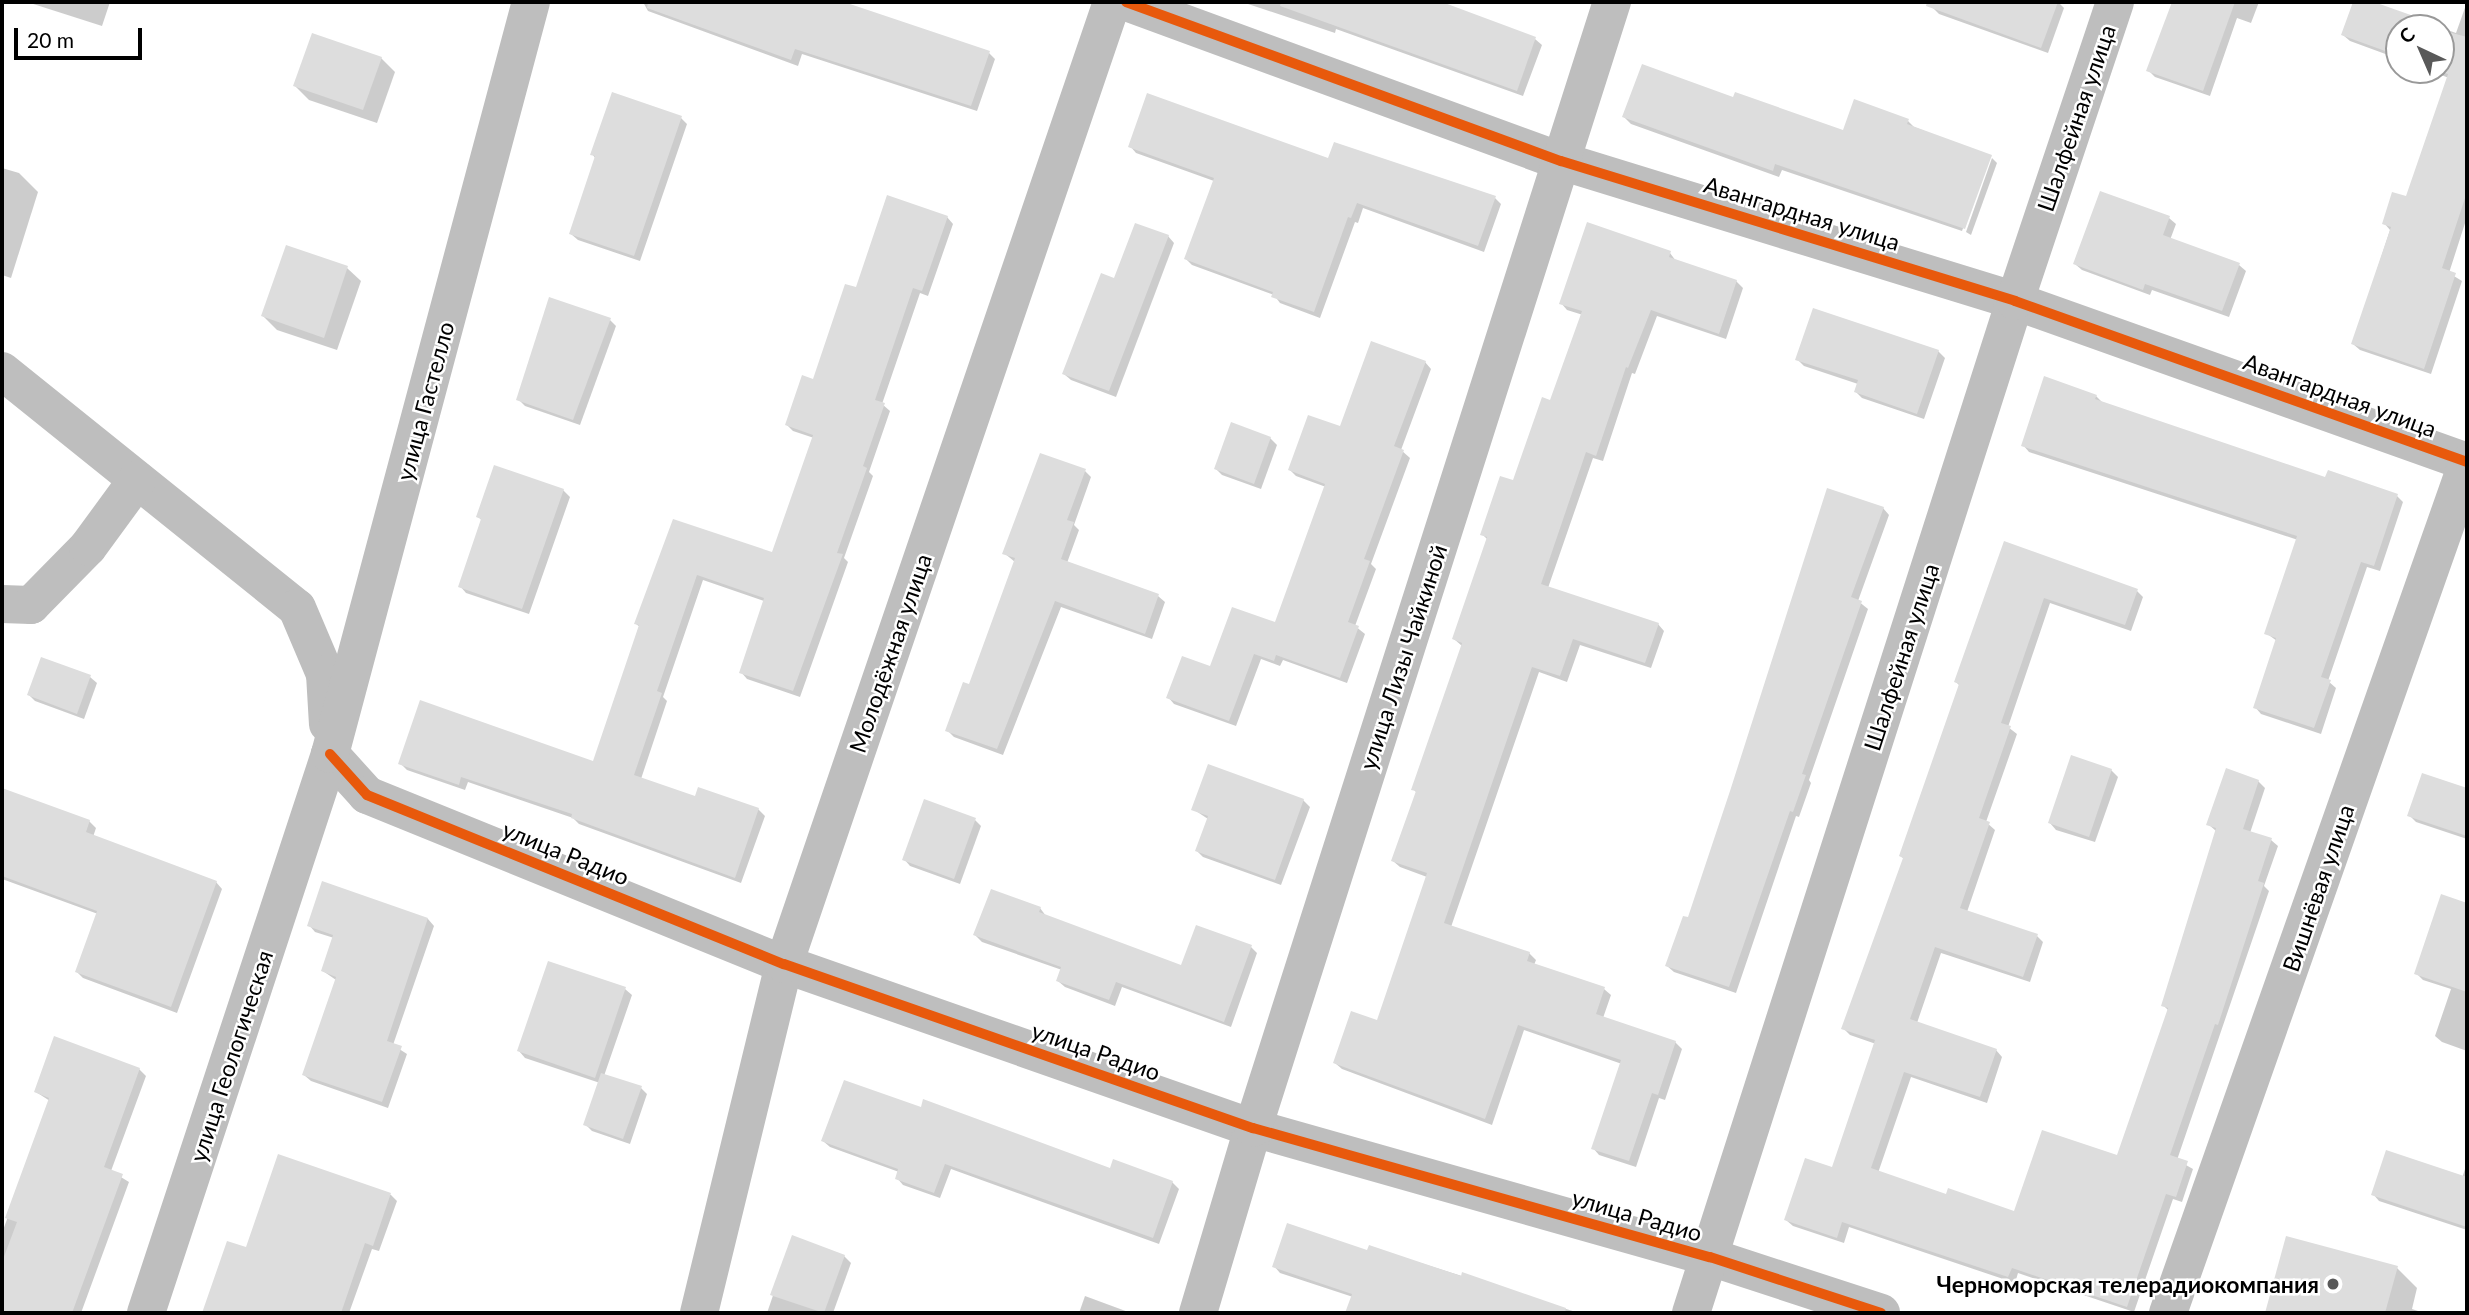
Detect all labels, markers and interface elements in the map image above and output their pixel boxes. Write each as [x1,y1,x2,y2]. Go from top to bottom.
scale bar [18,14,145,58]
north arrow [2385,14,2455,84]
street label: Шалфейная улица [2031,21,2121,215]
text: С [2394,22,2419,48]
text: 20 m [27,27,74,52]
street label: Авангардная улица [1701,170,1903,256]
street label: улица Гастелло [391,319,459,483]
street label: Авангардная улица [2240,347,2440,443]
street label: улица Лизы Чайкиной [1354,541,1452,773]
street label: Молодёжная улица [843,550,937,756]
street label: Шалфейная улица [1858,560,1944,754]
street label: Вишнёвая улица [2277,801,2359,975]
street label: улица Радио [499,815,633,891]
street label: улица Геологическая [184,947,278,1165]
street label: улица Радио [1028,1016,1164,1086]
street label: улица Радио [1569,1183,1705,1247]
place label: Черноморская телерадиокомпания [1937,1270,2319,1298]
marker: Черноморская телерадиокомпания [2325,1276,2341,1292]

